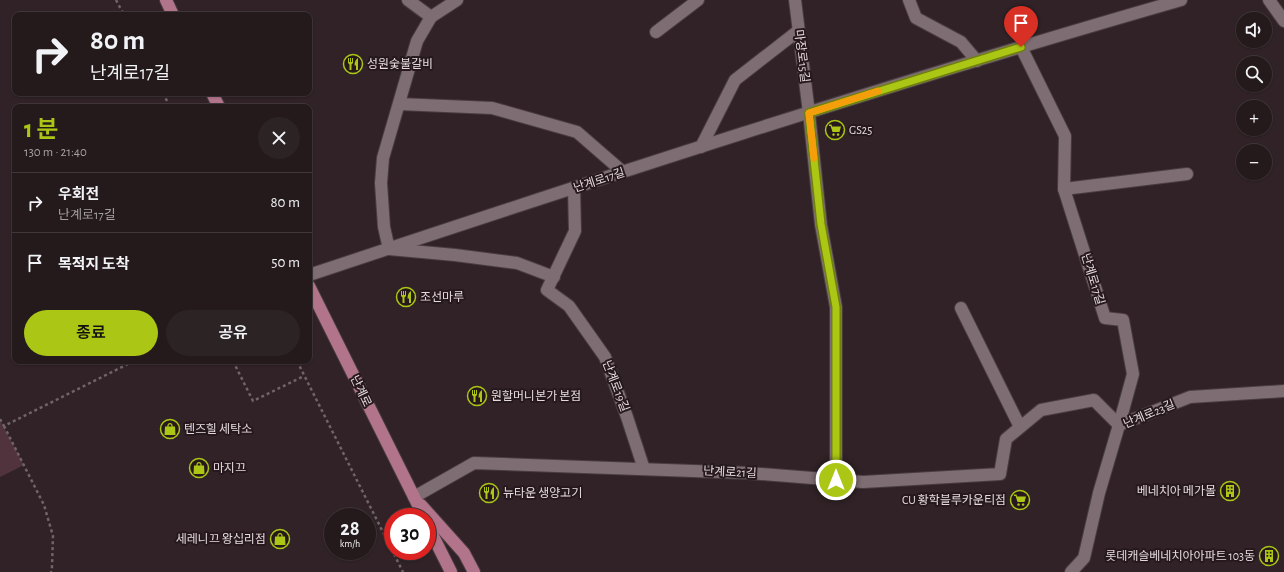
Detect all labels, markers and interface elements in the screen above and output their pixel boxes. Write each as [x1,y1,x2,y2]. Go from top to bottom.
pin [1004,6,1038,47]
icon: arrive [1010,12,1032,34]
map controls [1236,12,1272,180]
button: sound [1236,12,1272,48]
text: 80 m [90,27,145,55]
icon: right [24,28,76,80]
street label: 마장로15길 [793,29,811,83]
restaurant icon: 성원숯불갈비 [342,53,364,75]
button: search [1236,56,1272,92]
place label: 성원숯불갈비 [367,58,433,70]
text: 난계로17길 [90,65,170,83]
button: + [1236,100,1272,136]
button: close [258,117,300,159]
text: 1 분 [24,118,58,142]
supermarket icon: GS25 [824,119,846,141]
place label: GS25 [849,124,872,136]
button: − [1236,144,1272,180]
text: 130 m · 21:40 [24,146,87,159]
street label: 난계로17길 [572,166,626,194]
text: 우회전 [58,187,99,202]
icon: right [24,192,46,214]
text: 80 m [270,195,300,210]
text: 난계로17길 [58,209,116,222]
icon: arrive [24,252,46,274]
street label: 난계로17길 [1079,252,1107,306]
text: 50 m [271,255,300,270]
text: 목적지 도착 [58,257,129,272]
restaurant icon: 조선마루 [395,286,417,308]
place label: 조선마루 [420,291,464,303]
button: 종료 [24,310,158,356]
button: 공유 [166,310,300,356]
street label: 난계로19길 [601,359,631,413]
street label: 난계로 [348,373,374,409]
restaurant icon: 원할머니본가 본점 [466,385,488,407]
place label: 원할머니본가 본점 [491,389,581,402]
street label: 난계로23길 [1122,398,1176,430]
shop icon: 텐즈힐 세탁소 [159,418,181,440]
place label: 텐즈힐 세탁소 [184,423,252,435]
shop icon: 마지끄 [188,457,210,479]
position arrow [815,459,857,501]
place label: 마지끄 [213,462,246,474]
street label: 난계로21길 [703,465,757,479]
building icon: 베네치아 메가몰 [1219,480,1241,502]
restaurant icon: 뉴타운 생양고기 [478,482,500,504]
place label: 베네치아 메가몰 [1137,485,1216,497]
place label: 뉴타운 생양고기 [503,487,582,499]
supermarket icon: CU 황학블루카운티점 [1009,489,1031,511]
place label: CU 황학블루카운티점 [902,493,1006,506]
speed limit sign: 30 [384,508,436,560]
text: 28 [340,519,360,539]
shop icon: 세레니끄 왕십리점 [269,528,291,550]
place label: 세레니끄 왕십리점 [176,533,266,545]
text: km/h [340,539,360,549]
building icon: 롯데캐슬베네치아아파트 103동 [1258,545,1280,567]
place label: 롯데캐슬베네치아아파트 103동 [1105,550,1255,562]

